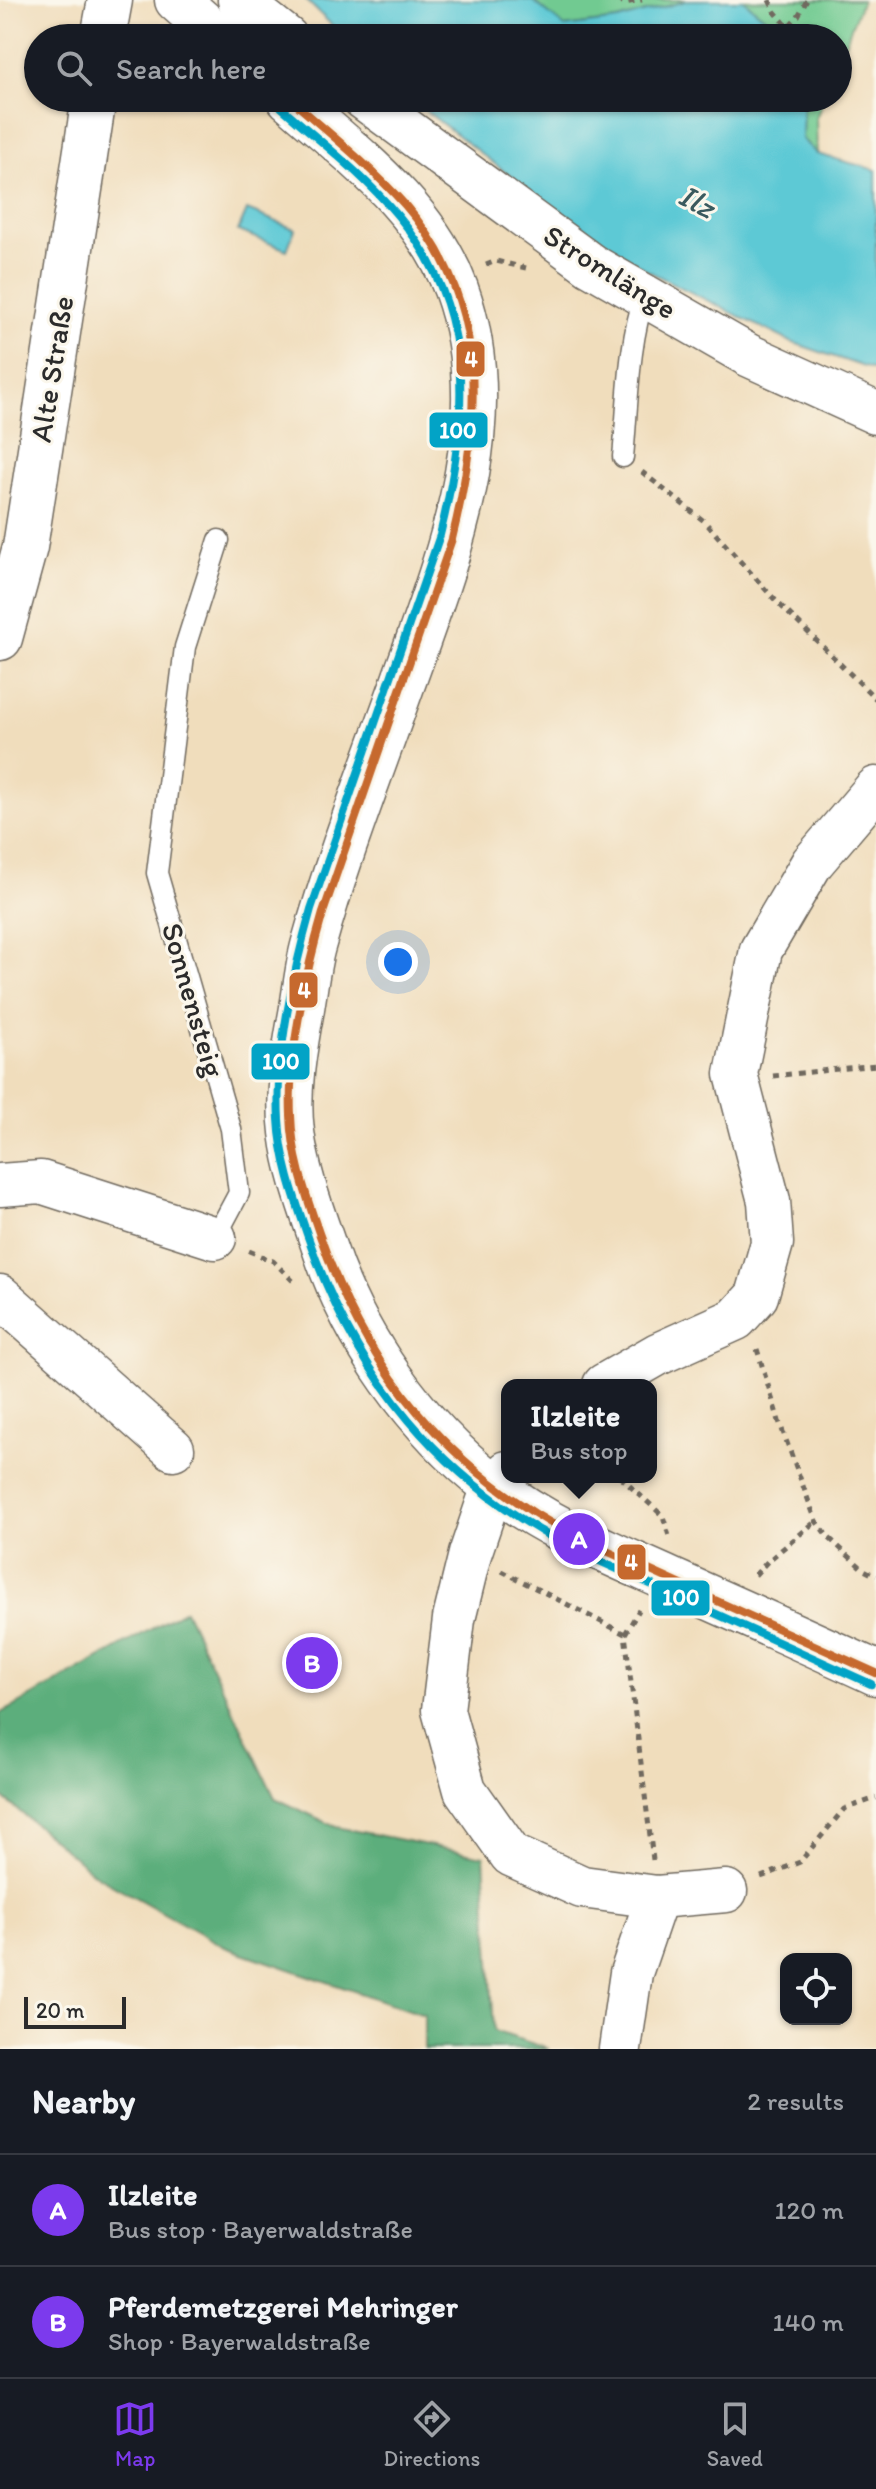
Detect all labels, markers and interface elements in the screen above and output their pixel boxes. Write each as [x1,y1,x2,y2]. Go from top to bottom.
search box [24,24,852,112]
icon: search [52,46,96,90]
text: Search here [116,50,266,87]
water label: Ilz [672,176,724,227]
street label: Stromlänge [537,216,684,327]
street label: Alte Straße [22,293,81,445]
line badge: 4 [455,340,486,378]
text: 4 [464,346,478,373]
line badge: 100 [428,411,489,449]
text: 100 [439,417,477,444]
street label: Sonnensteig [154,919,233,1082]
your location [378,942,418,982]
line badge: 4 [288,971,319,1009]
text: 4 [297,977,311,1004]
line badge: 100 [250,1042,311,1081]
text: 100 [262,1048,300,1075]
popup [501,1379,657,1483]
text: Ilzleite [531,1397,620,1434]
text: Bus stop [531,1434,627,1466]
pin: A [553,1509,605,1569]
line badge: 4 [616,1543,647,1581]
text: 4 [624,1549,638,1576]
line badge: 100 [650,1579,711,1617]
text: 100 [662,1584,700,1611]
pin: B [286,1633,338,1693]
map controls [780,1953,852,2025]
button: locate [780,1953,852,2025]
scale bar [24,1993,126,2029]
text: 20 m [36,1997,85,2024]
text: Nearby [32,2081,135,2122]
text: 2 results [747,2085,844,2117]
text: Ilzleite [108,2176,198,2213]
text: A [50,2194,66,2226]
text: 120 m [775,2194,844,2226]
text: Bus stop · Bayerwaldstraße [108,2213,413,2245]
text: Pferdemetzgerei Mehringer [108,2288,458,2325]
text: B [50,2306,66,2338]
text: 140 m [773,2306,844,2338]
text: Shop · Bayerwaldstraße [108,2325,371,2357]
tab: Map [113,2397,157,2472]
tab: Directions [384,2397,480,2472]
tab: Saved [707,2397,763,2472]

